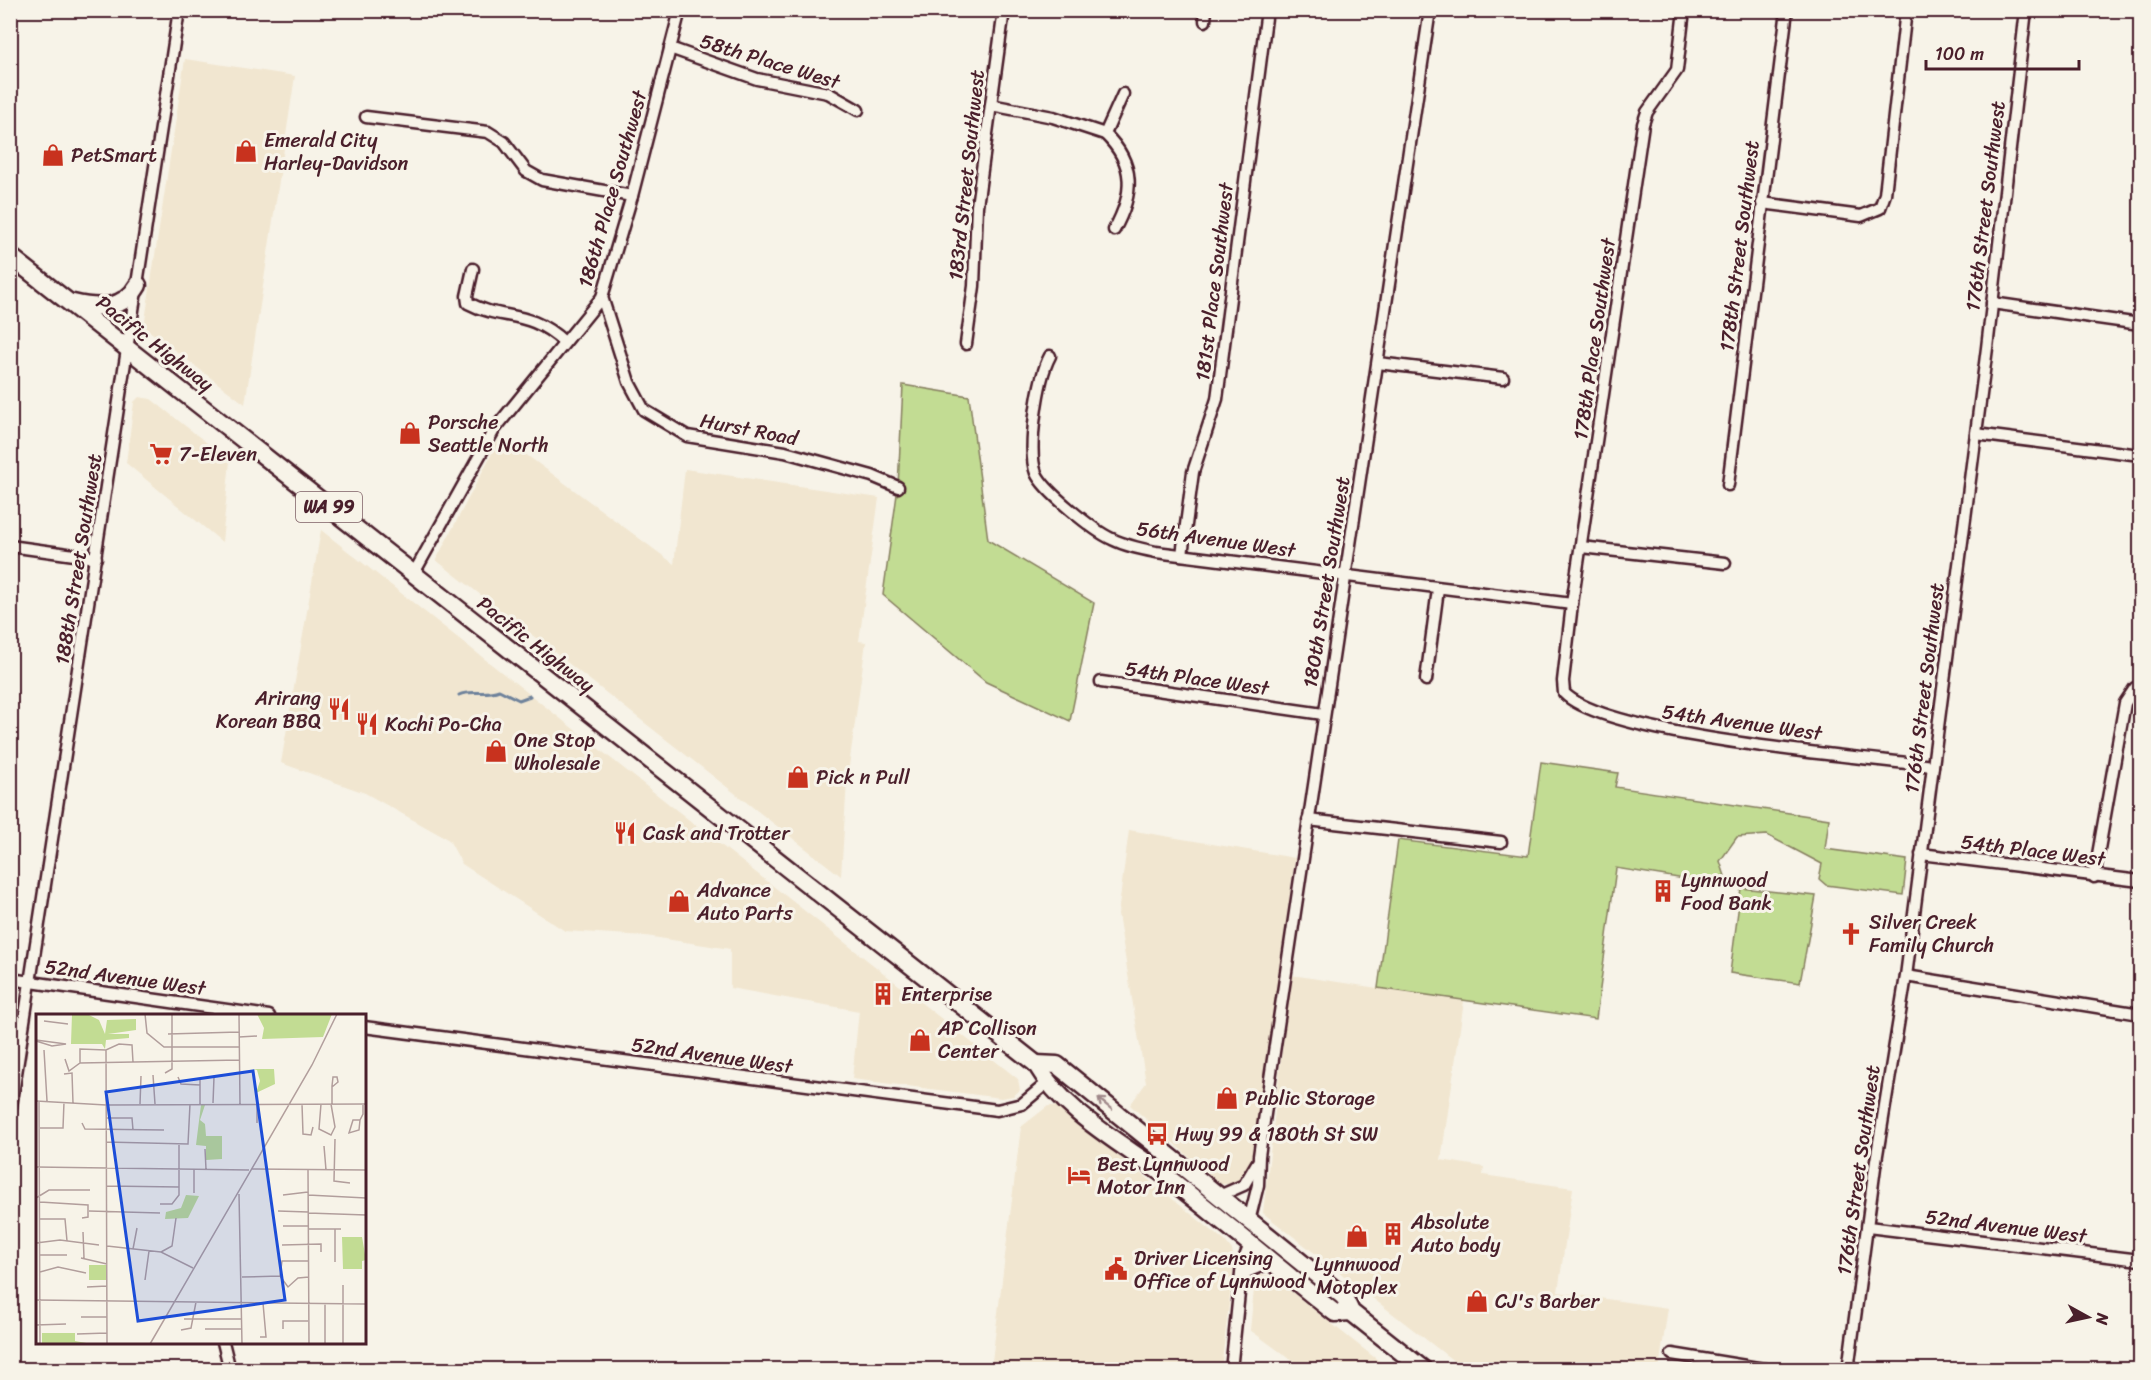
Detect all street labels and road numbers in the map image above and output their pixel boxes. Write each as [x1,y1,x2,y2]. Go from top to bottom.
street label: 58th Place West [696,24,845,100]
street label: 183rd Street Southwest [938,68,995,282]
street label: 186th Place Southwest [568,86,658,292]
street label: 176th Street Southwest [1955,99,2016,313]
street label: 178th Street Southwest [1709,138,1770,354]
street label: 181st Place Southwest [1185,180,1244,383]
street label: 178th Place Southwest [1563,235,1626,442]
street label: Pacific Highway [88,286,222,401]
street label: Hurst Road [697,403,802,456]
street label: 188th Street Southwest [45,451,112,667]
street label: 180th Street Southwest [1292,474,1361,690]
road number: WA 99 [296,492,362,522]
street label: 56th Avenue West [1134,511,1299,568]
street label: 176th Street Southwest [1894,581,1955,795]
street label: Pacific Highway [469,587,603,702]
street label: 54th Place West [1123,651,1272,706]
street label: 54th Avenue West [1660,694,1825,751]
street label: 54th Place West [1959,824,2108,877]
street label: 52nd Avenue West [42,949,209,1006]
street label: 52nd Avenue West [629,1027,796,1084]
street label: 176th Street Southwest [1826,1062,1891,1277]
street label: 52nd Avenue West [1923,1199,2090,1254]

